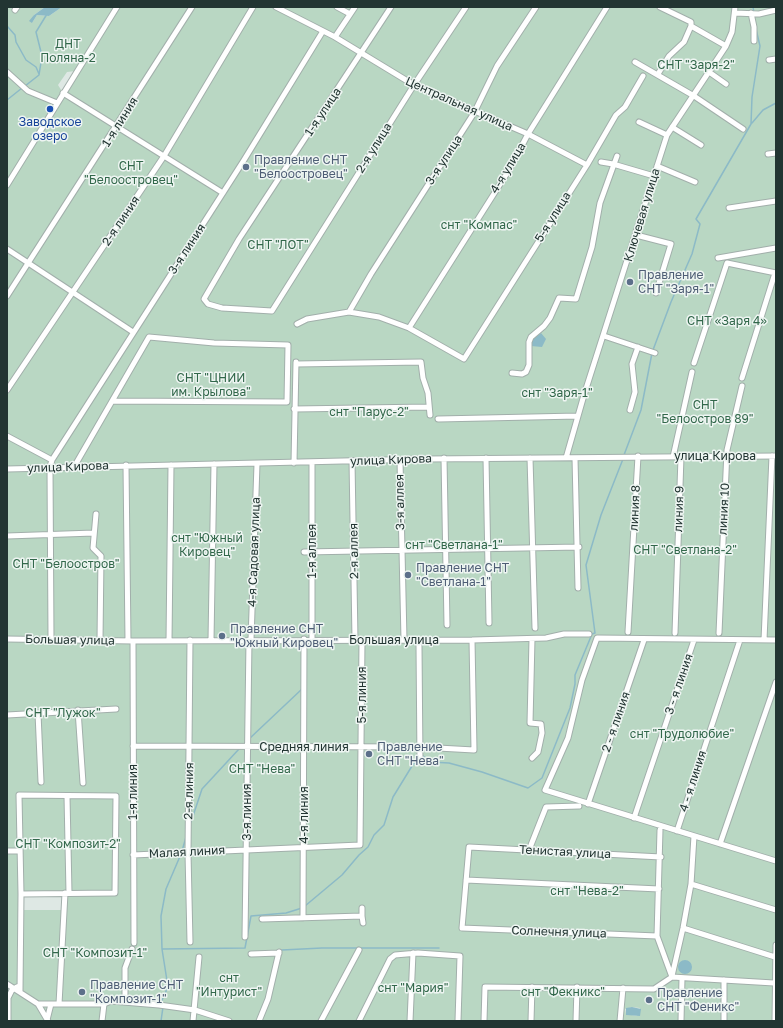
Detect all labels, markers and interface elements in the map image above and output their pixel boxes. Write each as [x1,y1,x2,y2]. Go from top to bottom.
park label: ДНТ Поляна-2 [40,37,96,65]
park label: СНТ "Заря-2" [657,58,735,72]
street label: Центральная улица [403,74,515,134]
street label: 1-я улица [302,85,344,139]
street label: 1-я линия [99,94,141,150]
marker: Заводское озеро [45,104,55,114]
place label: Заводское озеро [19,115,81,143]
street label: 2-я улица [353,120,395,176]
street label: 3-я улица [423,132,465,188]
street label: 4-я улица [487,140,529,196]
place label: Правление СНТ "Белоостровец" [254,153,348,181]
park label: СНТ "Белоостровец" [84,159,178,187]
marker: Правление СНТ "Белоостровец" [241,162,251,172]
street label: Ключевая улица [621,166,663,264]
street label: 5-я улица [532,189,574,245]
street label: 2-я линия [99,193,143,249]
park label: снт "Компас" [441,218,517,232]
street label: 3-я линия [165,221,209,277]
park label: СНТ "ЛОТ" [247,238,309,252]
place label: Правление СНТ "Заря-1" [638,268,714,296]
marker: Правление СНТ "Заря-1" [625,277,635,287]
park label: СНТ «Заря 4» [687,314,767,328]
park label: СНТ "ЦНИИ им. Крылова" [171,371,251,399]
park label: снт "Заря-1" [521,386,593,400]
park label: СНТ "Белоостров 89" [657,398,753,426]
park label: снт "Парус-2" [329,405,409,419]
street label: улица Кирова [674,449,756,463]
street label: улица Кирова [350,451,432,469]
street label: улица Кирова [27,458,109,476]
street label: 3-я аллея [392,474,408,530]
street label: линия 10 [715,483,733,535]
street label: линия 8 [627,485,643,531]
street label: линия 9 [671,486,687,532]
street label: 4-я Садовая улица [245,497,263,607]
street label: 2-я аллея [346,523,362,579]
street label: 1-я аллея [305,524,319,578]
park label: снт "Южный Кировец" [171,531,243,559]
park label: снт "Светлана-1" [405,538,503,552]
park label: СНТ "Светлана-2" [633,543,737,557]
park label: СНТ "Белоостров" [13,557,119,571]
place label: Правление СНТ "Светлана-1" [416,561,509,589]
marker: Правление СНТ "Светлана-1" [403,570,413,580]
place label: Правление СНТ "Южный Кировец" [230,622,338,650]
marker: Правление СНТ "Южный Кировец" [217,631,227,641]
street label: Большая улица [25,632,115,648]
street label: Большая улица [349,633,439,647]
street label: 3 - я линия [662,652,696,716]
street label: 5-я линия [355,666,369,724]
street label: 2 - я линия [599,690,633,754]
park label: СНТ "Лужок" [25,706,101,720]
park label: снт "Трудолюбие" [630,727,734,741]
street label: Средняя линия [259,740,349,754]
place label: Правление СНТ "Нева" [377,740,444,768]
marker: Правление СНТ "Нева" [364,749,374,759]
street label: 4 - я линия [676,749,710,813]
street label: 2-я линия [181,762,197,820]
park label: СНТ "Нева" [229,762,295,776]
street label: 1-я линия [126,764,140,820]
street label: 3-я линия [240,783,254,841]
street label: 4-я линия [297,786,311,844]
park label: СНТ "Композит-2" [15,837,121,851]
street label: Тенистая улица [519,842,611,862]
street label: Малая линия [148,843,226,861]
park label: снт "Нева-2" [550,884,624,898]
street label: Солнечня улица [511,923,607,941]
park label: СНТ "Композит-1" [43,946,147,960]
park label: снт "Интурист" [196,971,262,999]
place label: Правление СНТ "Композит-1" [90,978,183,1006]
park label: снт "Мария" [378,981,448,995]
park label: снт "Фекникс" [521,985,605,999]
place label: Правление СНТ "Феникс" [657,986,739,1014]
marker: Правление СНТ "Композит-1" [77,987,87,997]
marker: Правление СНТ "Феникс" [644,995,654,1005]

